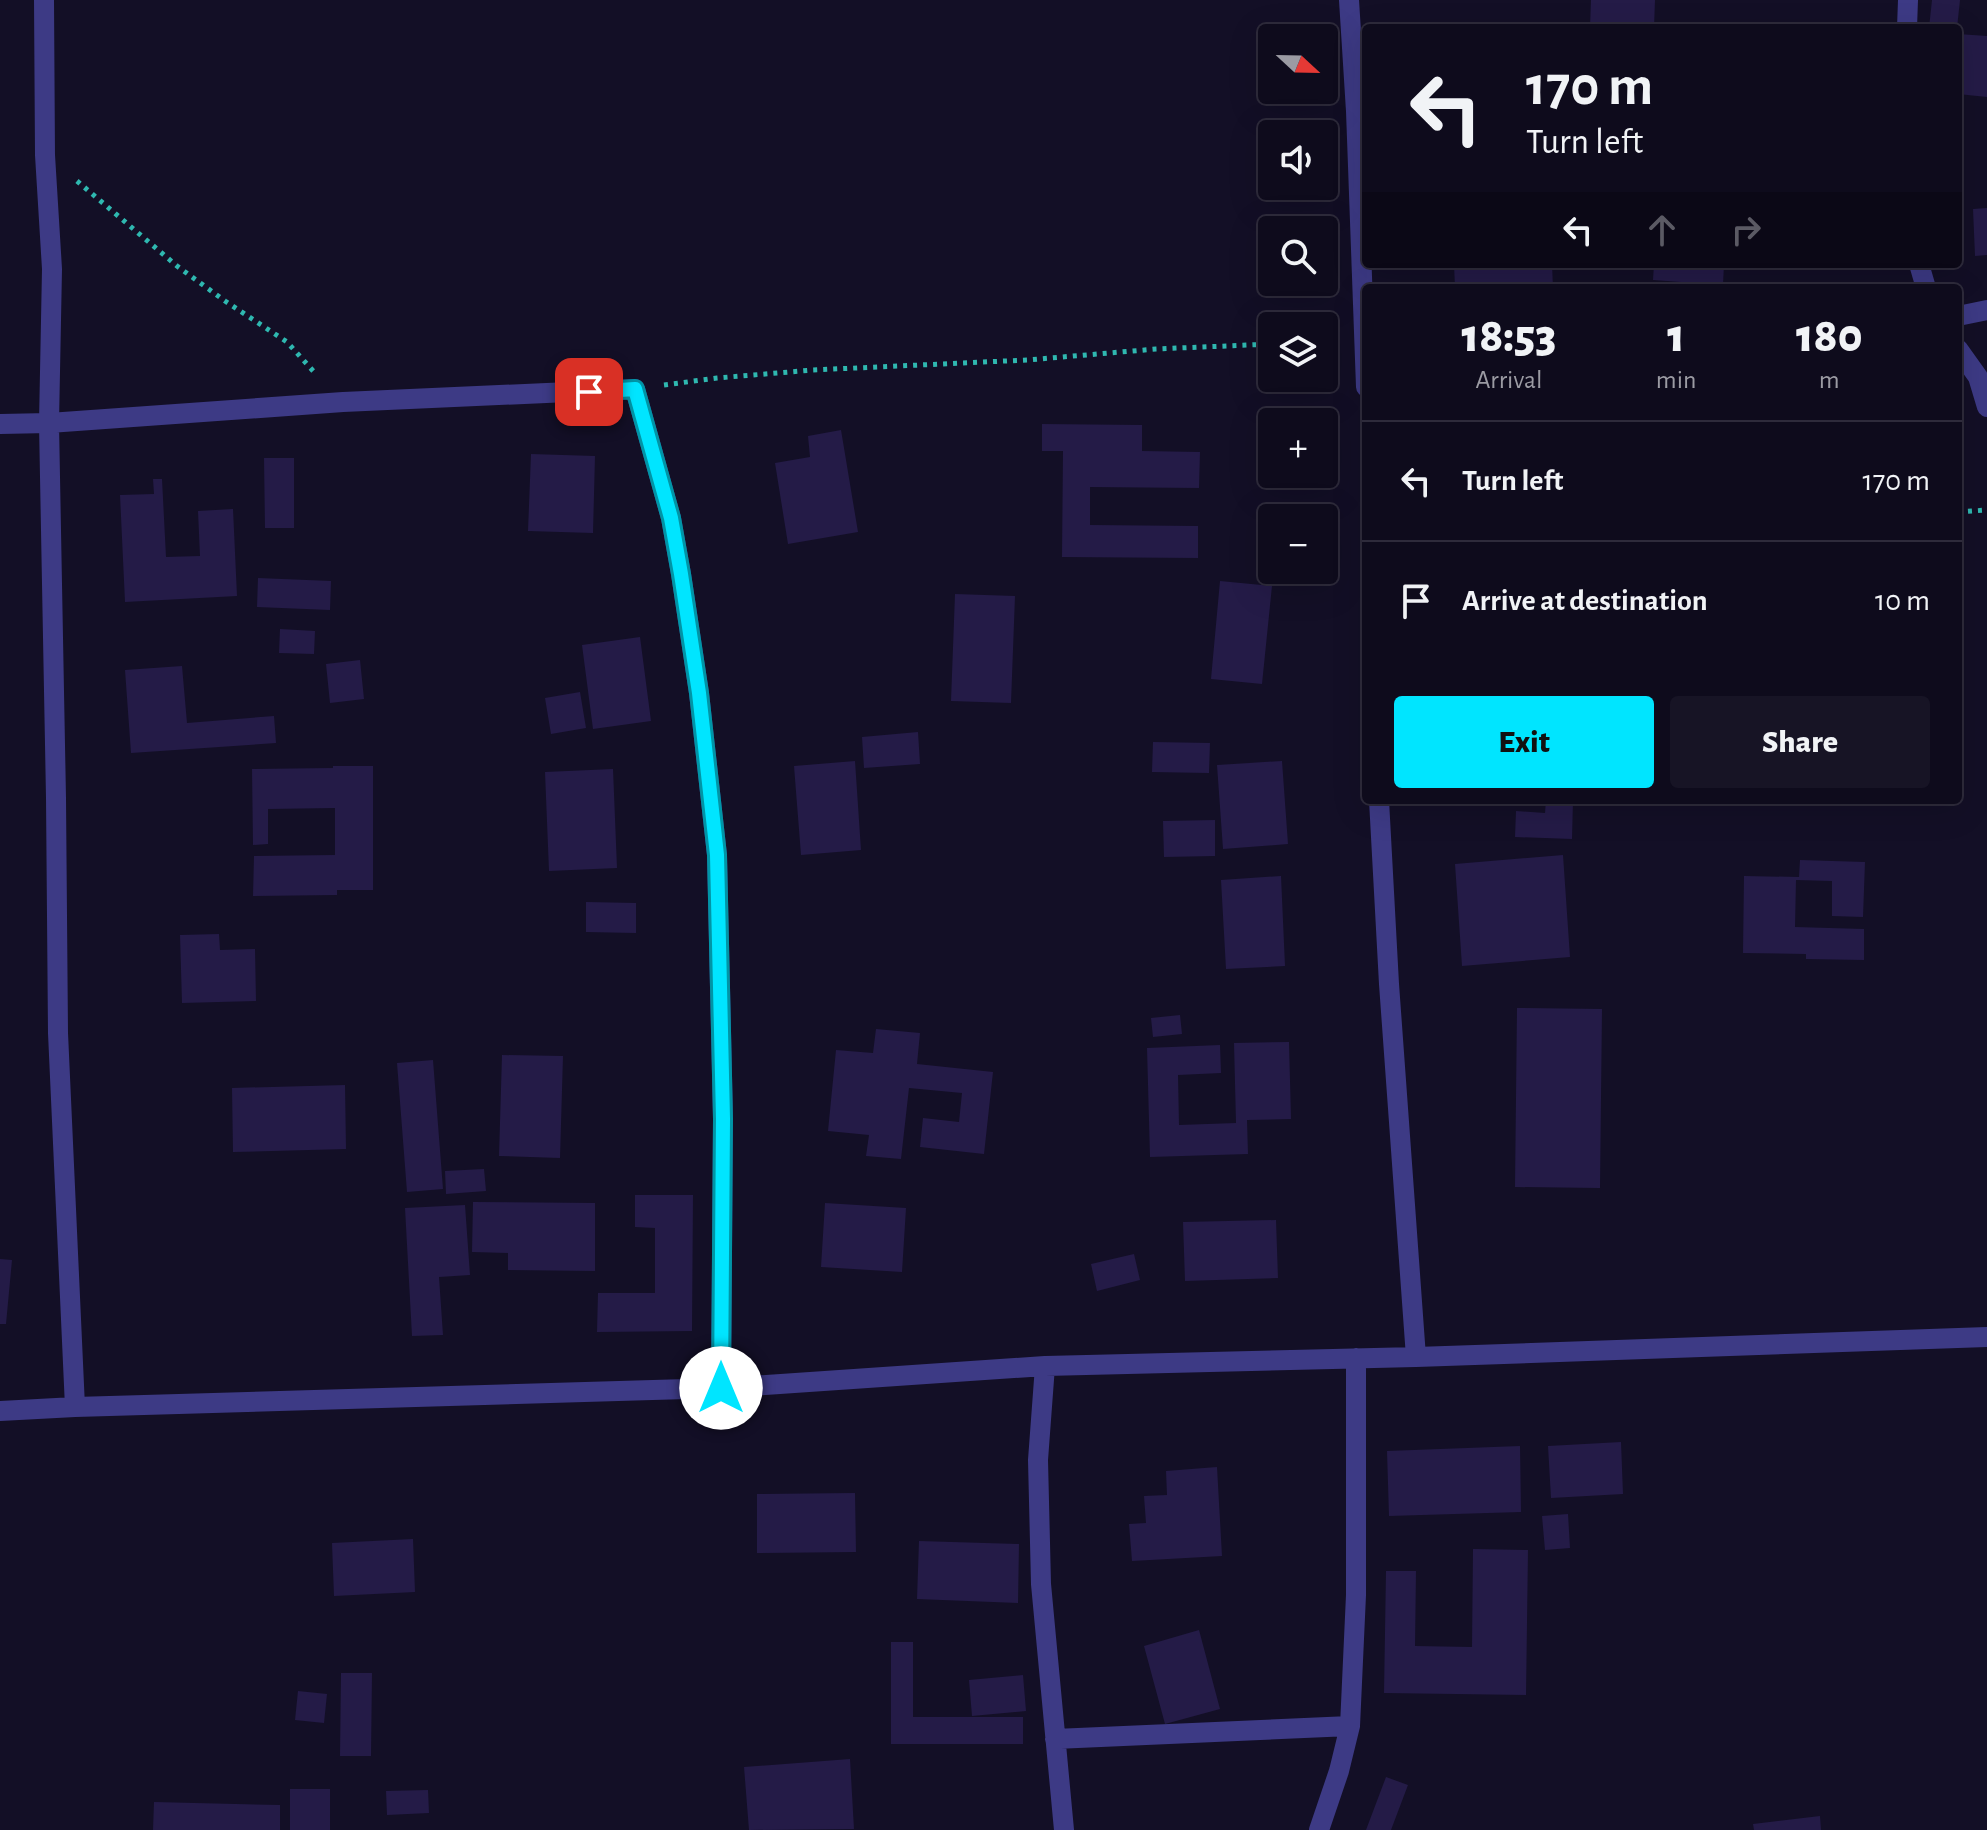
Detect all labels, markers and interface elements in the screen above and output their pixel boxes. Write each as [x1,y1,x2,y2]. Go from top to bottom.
north arrow [1258,24,1338,104]
map controls [1258,24,1338,584]
icon: left [1394,56,1498,160]
text: 170 m [1526,59,1653,115]
button: sound [1258,120,1338,200]
text: Turn left [1526,124,1643,160]
icon: left [1556,208,1600,252]
icon: ahead [1640,208,1684,252]
icon: right [1724,208,1768,252]
button: search [1258,216,1338,296]
button: layers [1258,312,1338,392]
text: 18:53 [1462,313,1556,361]
text: 1 [1667,313,1685,361]
text: 180 [1796,313,1863,361]
pin [555,358,623,426]
text: Arrival [1476,367,1542,393]
text: min [1656,367,1696,393]
text: m [1819,367,1840,393]
icon: arrive [567,370,611,414]
button: + [1258,408,1338,488]
icon: left [1394,459,1438,503]
text: Turn left [1462,466,1563,496]
text: 170 m [1862,466,1930,496]
button: − [1258,504,1338,584]
icon: arrive [1394,579,1438,623]
text: Arrive at destination [1462,586,1708,616]
text: 10 m [1875,586,1930,616]
button: Exit [1394,696,1654,788]
button: Share [1670,696,1930,788]
position arrow [679,1346,763,1430]

